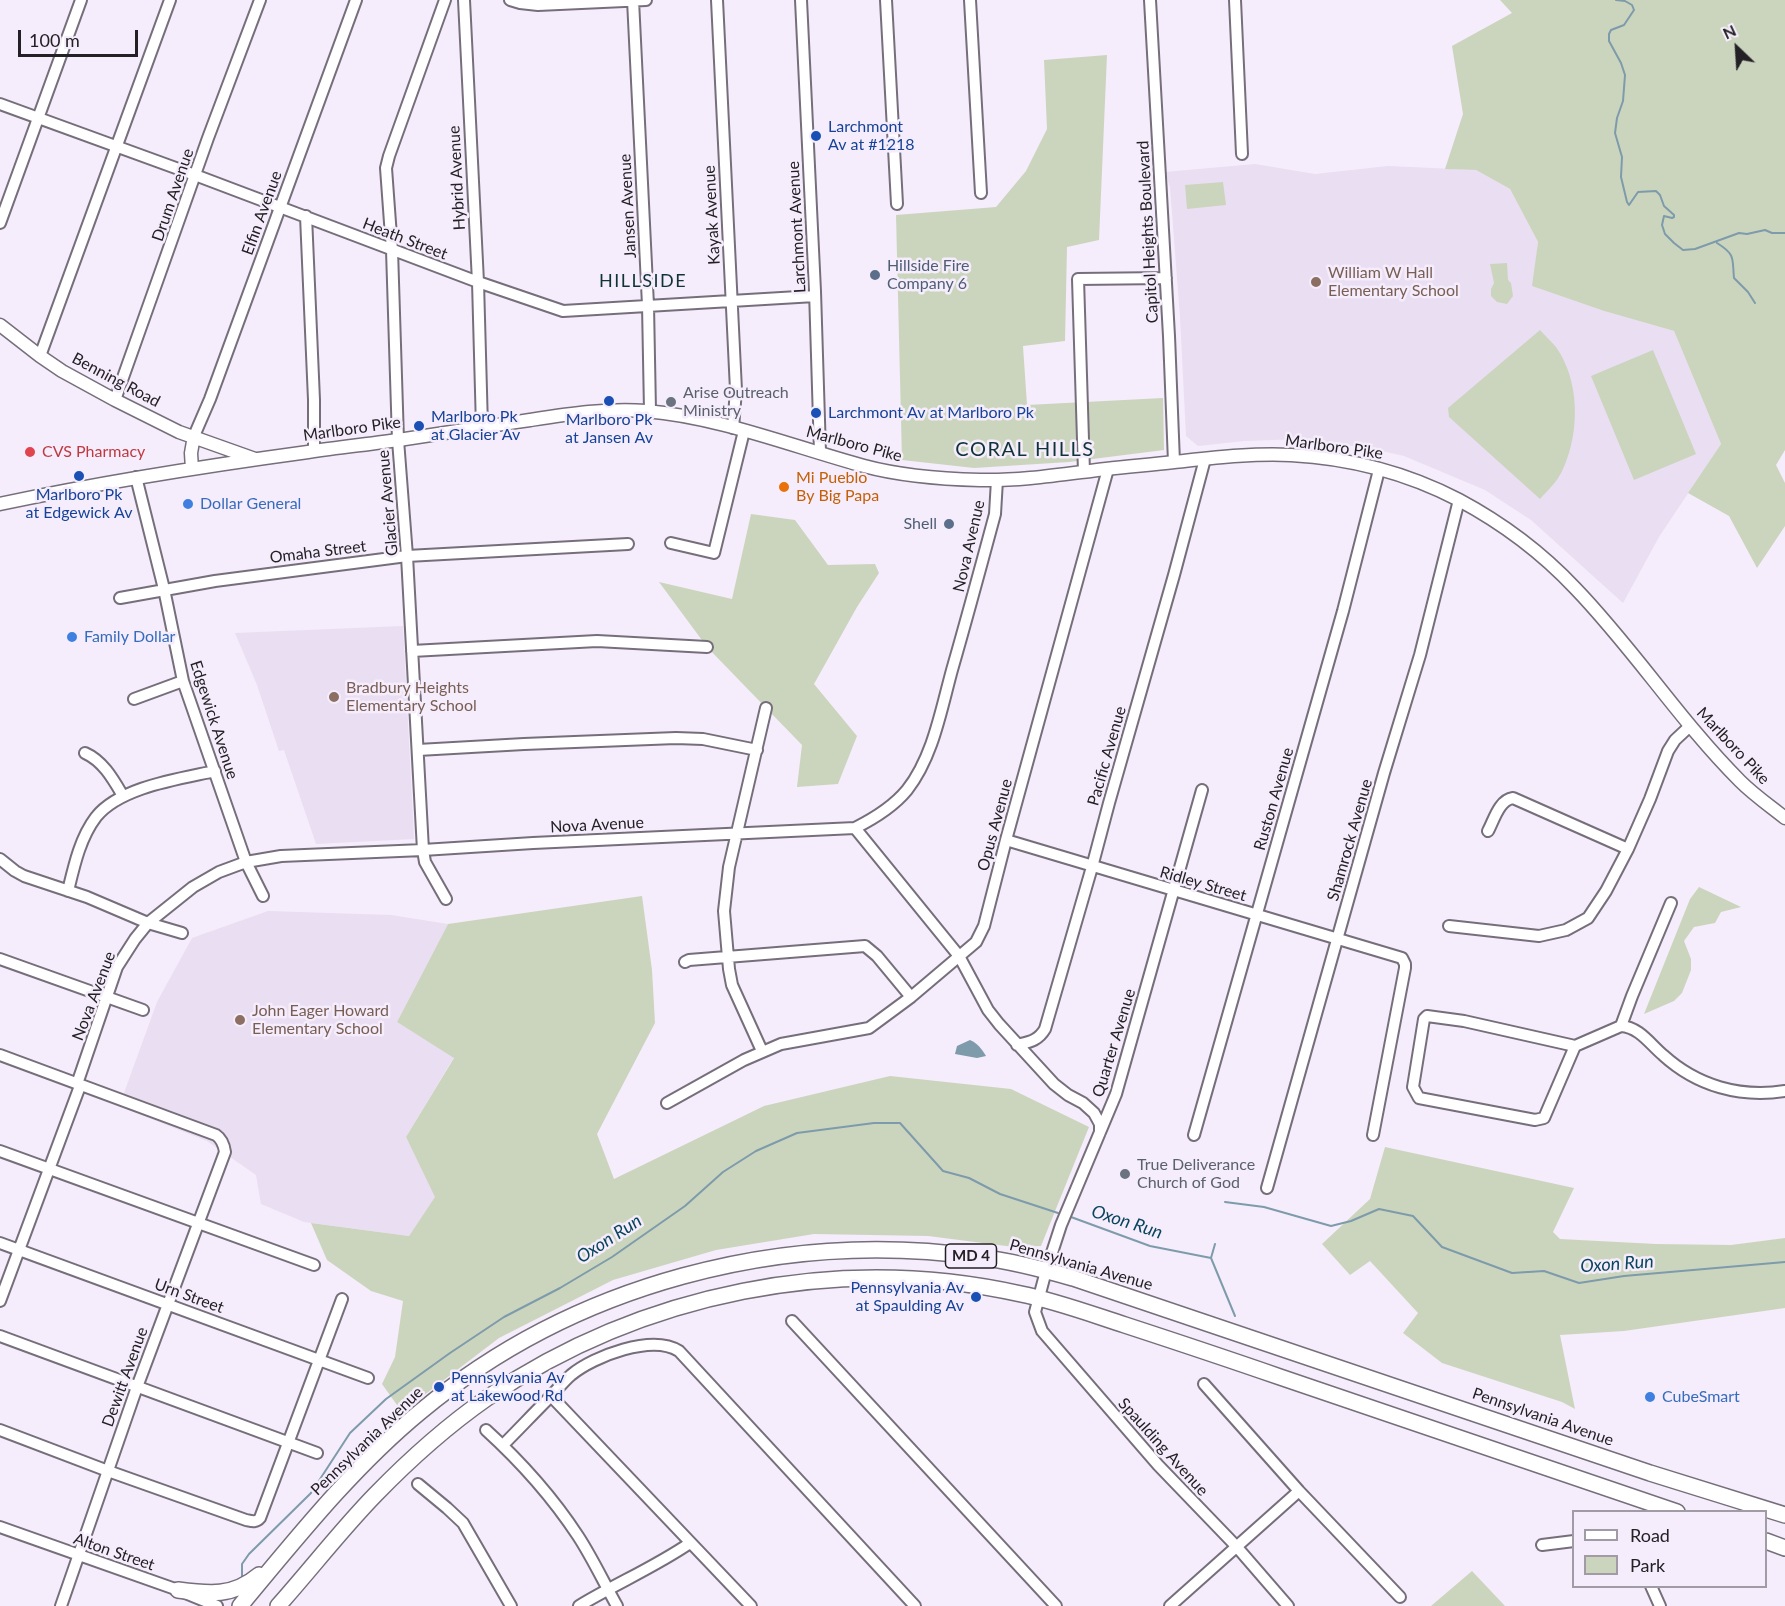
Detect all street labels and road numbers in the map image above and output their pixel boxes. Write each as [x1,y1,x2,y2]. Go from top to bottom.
street label: Hybrid Avenue [445,125,469,231]
street label: Capitol Heights Boulevard [1134,140,1162,324]
street label: Drum Avenue [148,146,198,244]
street label: Jansen Avenue [616,153,640,259]
street label: Larchmont Avenue [784,161,810,293]
street label: Kayak Avenue [700,165,724,265]
street label: Elfin Avenue [238,168,286,258]
street label: Heath Street [360,214,450,264]
street label: Benning Road [69,349,163,411]
street label: Marlboro Pike [302,413,402,445]
street label: Marlboro Pike [804,422,904,466]
street label: Marlboro Pike [1284,431,1384,463]
street label: Glacier Avenue [374,449,402,557]
street label: Nova Avenue [949,498,989,594]
street label: Omaha Street [269,537,367,567]
street label: Edgewick Avenue [186,658,242,782]
street label: Marlboro Pike [1692,703,1774,789]
street label: Pacific Avenue [1084,704,1130,808]
street label: Ruston Avenue [1250,745,1298,853]
street label: Opus Avenue [973,777,1017,873]
street label: Shamrock Avenue [1323,777,1377,903]
street label: Nova Avenue [550,813,644,837]
street label: Ridley Street [1157,862,1249,906]
street label: Nova Avenue [68,949,120,1043]
street label: Quarter Avenue [1088,986,1140,1100]
street label: Pennsylvania Avenue [1007,1235,1155,1295]
road number: MD 4 [946,1244,996,1268]
street label: Urn Street [152,1275,226,1317]
street label: Dewitt Avenue [98,1324,152,1430]
street label: Pennsylvania Avenue [307,1383,427,1499]
street label: Pennsylvania Avenue [1470,1384,1616,1450]
street label: Spaulding Avenue [1114,1394,1212,1500]
street label: Alton Street [71,1529,157,1575]

